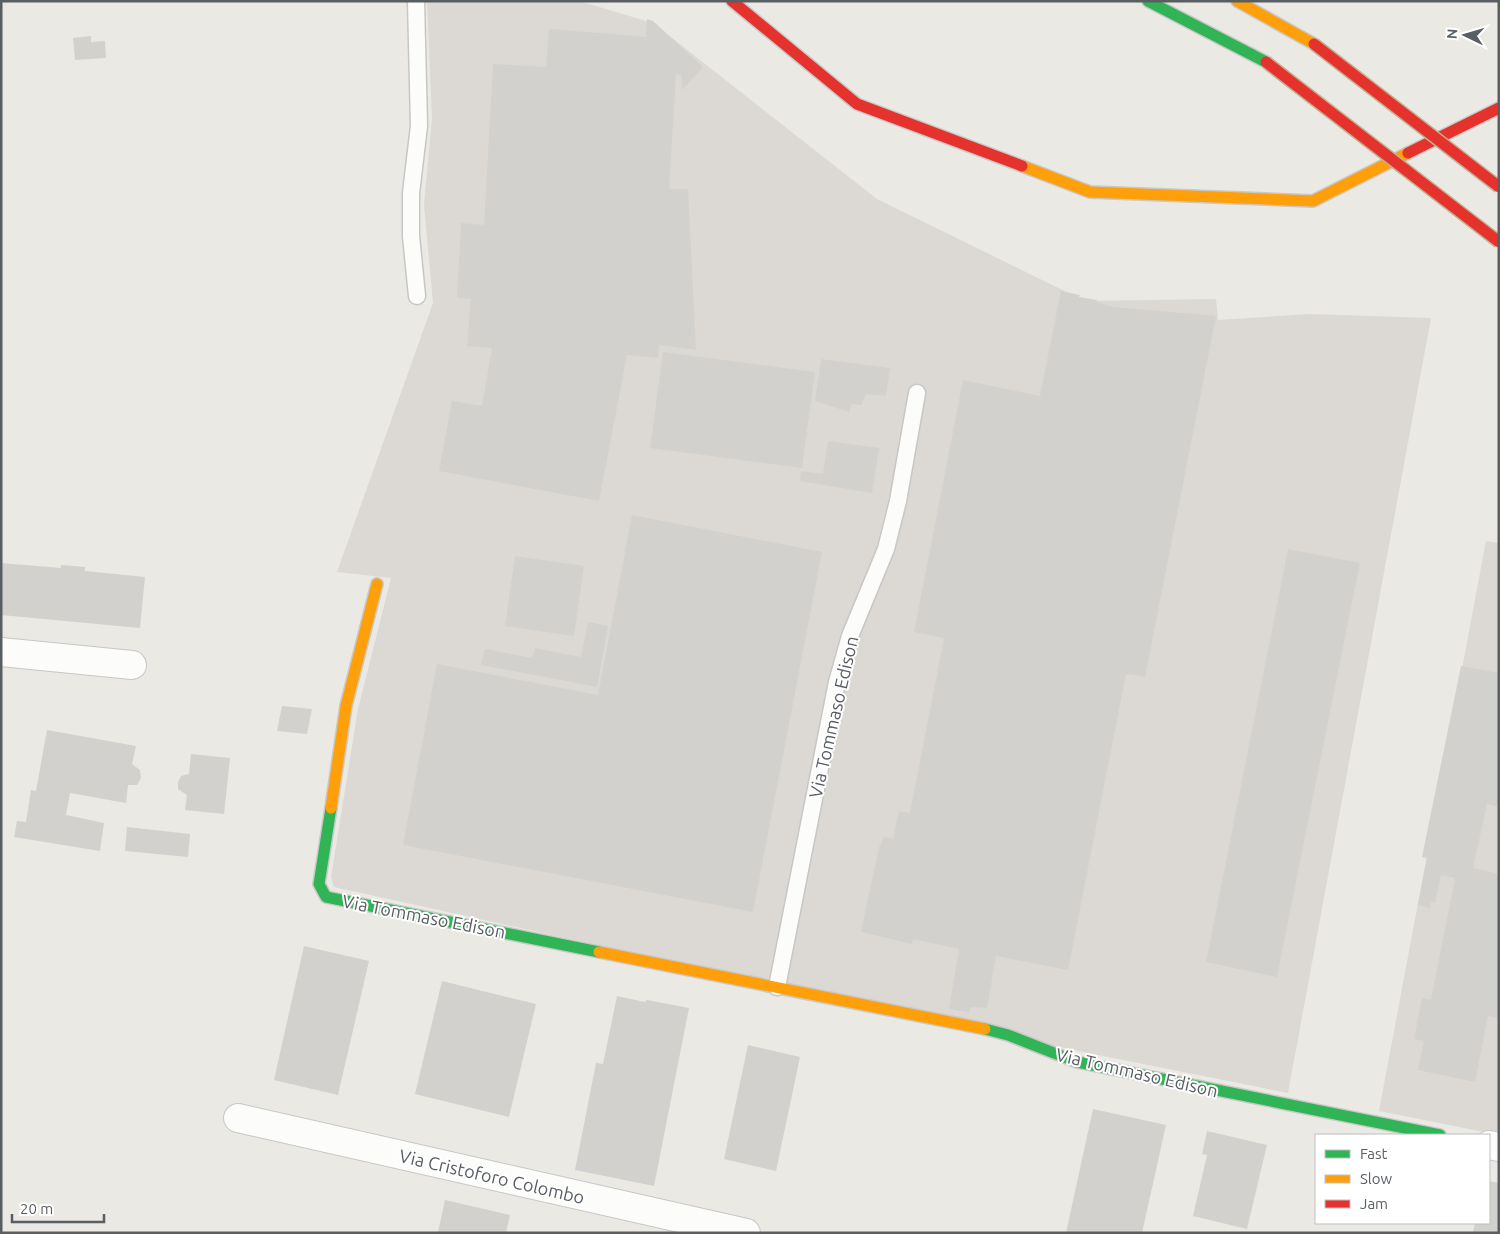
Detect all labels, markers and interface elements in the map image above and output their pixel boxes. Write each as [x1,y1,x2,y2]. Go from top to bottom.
north arrow [1440,10,1490,60]
text: N [1444,28,1460,40]
street label: Via Tommaso Edison [805,634,861,800]
street label: Via Tommaso Edison [341,890,507,942]
street label: Via Tommaso Edison [1054,1044,1220,1100]
legend [1315,1134,1490,1224]
street label: Via Cristoforo Colombo [397,1145,587,1207]
text: Fast [1360,1145,1388,1162]
text: Slow [1360,1170,1393,1187]
scale bar [12,1192,105,1224]
text: Jam [1360,1195,1388,1212]
text: 20 m [20,1200,53,1217]

